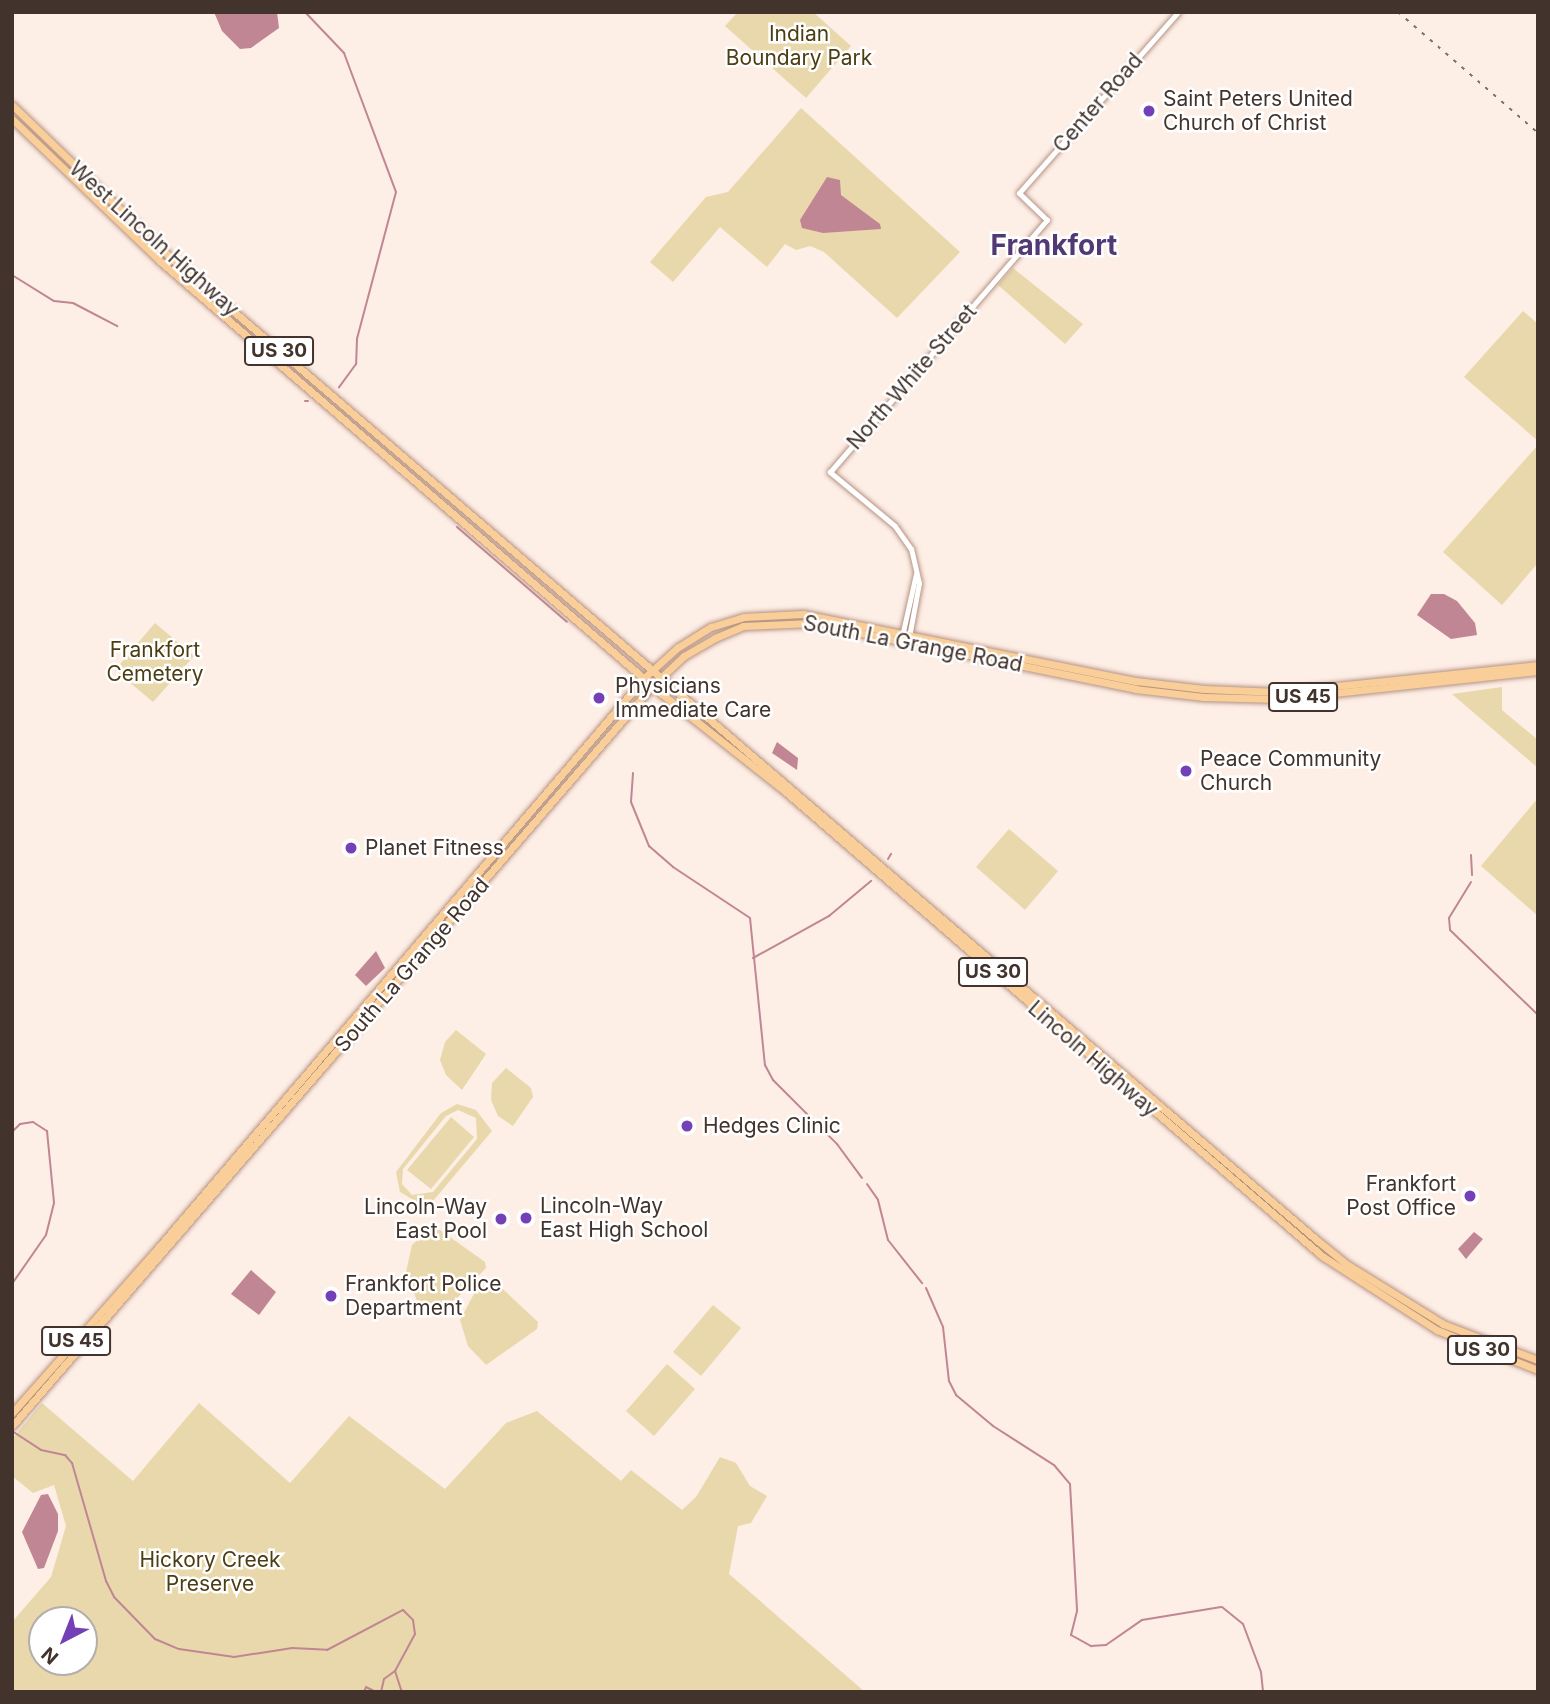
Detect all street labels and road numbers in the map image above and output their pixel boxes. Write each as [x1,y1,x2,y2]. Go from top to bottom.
street label: Center Road [1048,48,1148,158]
street label: West Lincoln Highway [64,156,244,322]
street label: North White Street [842,299,982,455]
road number: US 30 [244,336,314,366]
street label: South La Grange Road [801,610,1025,678]
road number: US 45 [1268,682,1338,712]
street label: South La Grange Road [329,873,495,1057]
road number: US 30 [958,956,1028,988]
street label: Lincoln Highway [1023,996,1163,1122]
road number: US 45 [41,1326,111,1357]
road number: US 30 [1447,1334,1517,1366]

